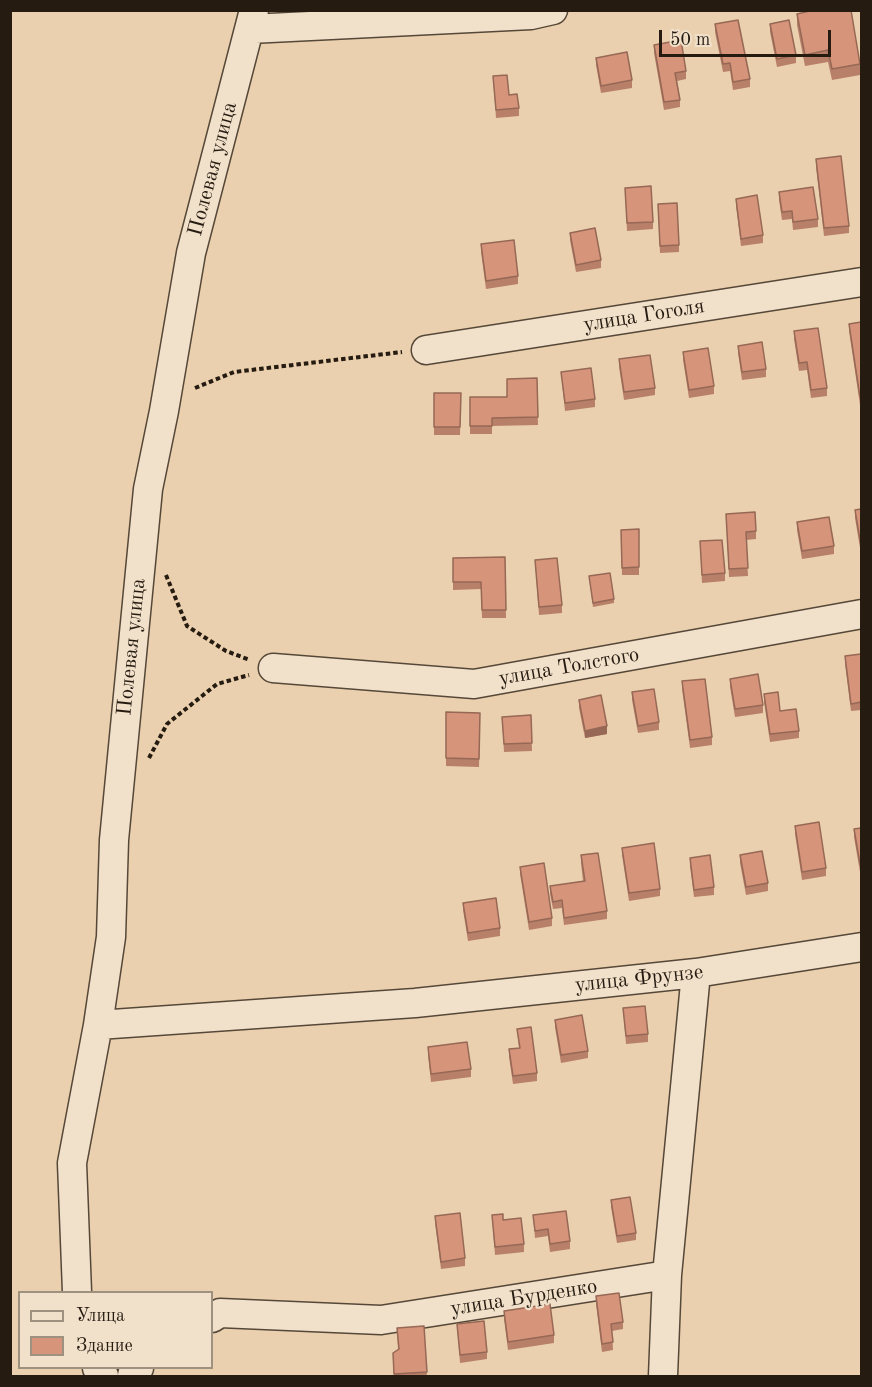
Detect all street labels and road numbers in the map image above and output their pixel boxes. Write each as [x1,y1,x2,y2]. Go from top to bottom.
street label: Полевая улица [183,99,243,239]
street label: улица Гоголя [582,294,706,338]
street label: Полевая улица [112,577,152,717]
street label: улица Толстого [497,642,641,692]
street label: улица Фрунзе [574,960,704,998]
street label: улица Бурденко [449,1274,599,1322]

